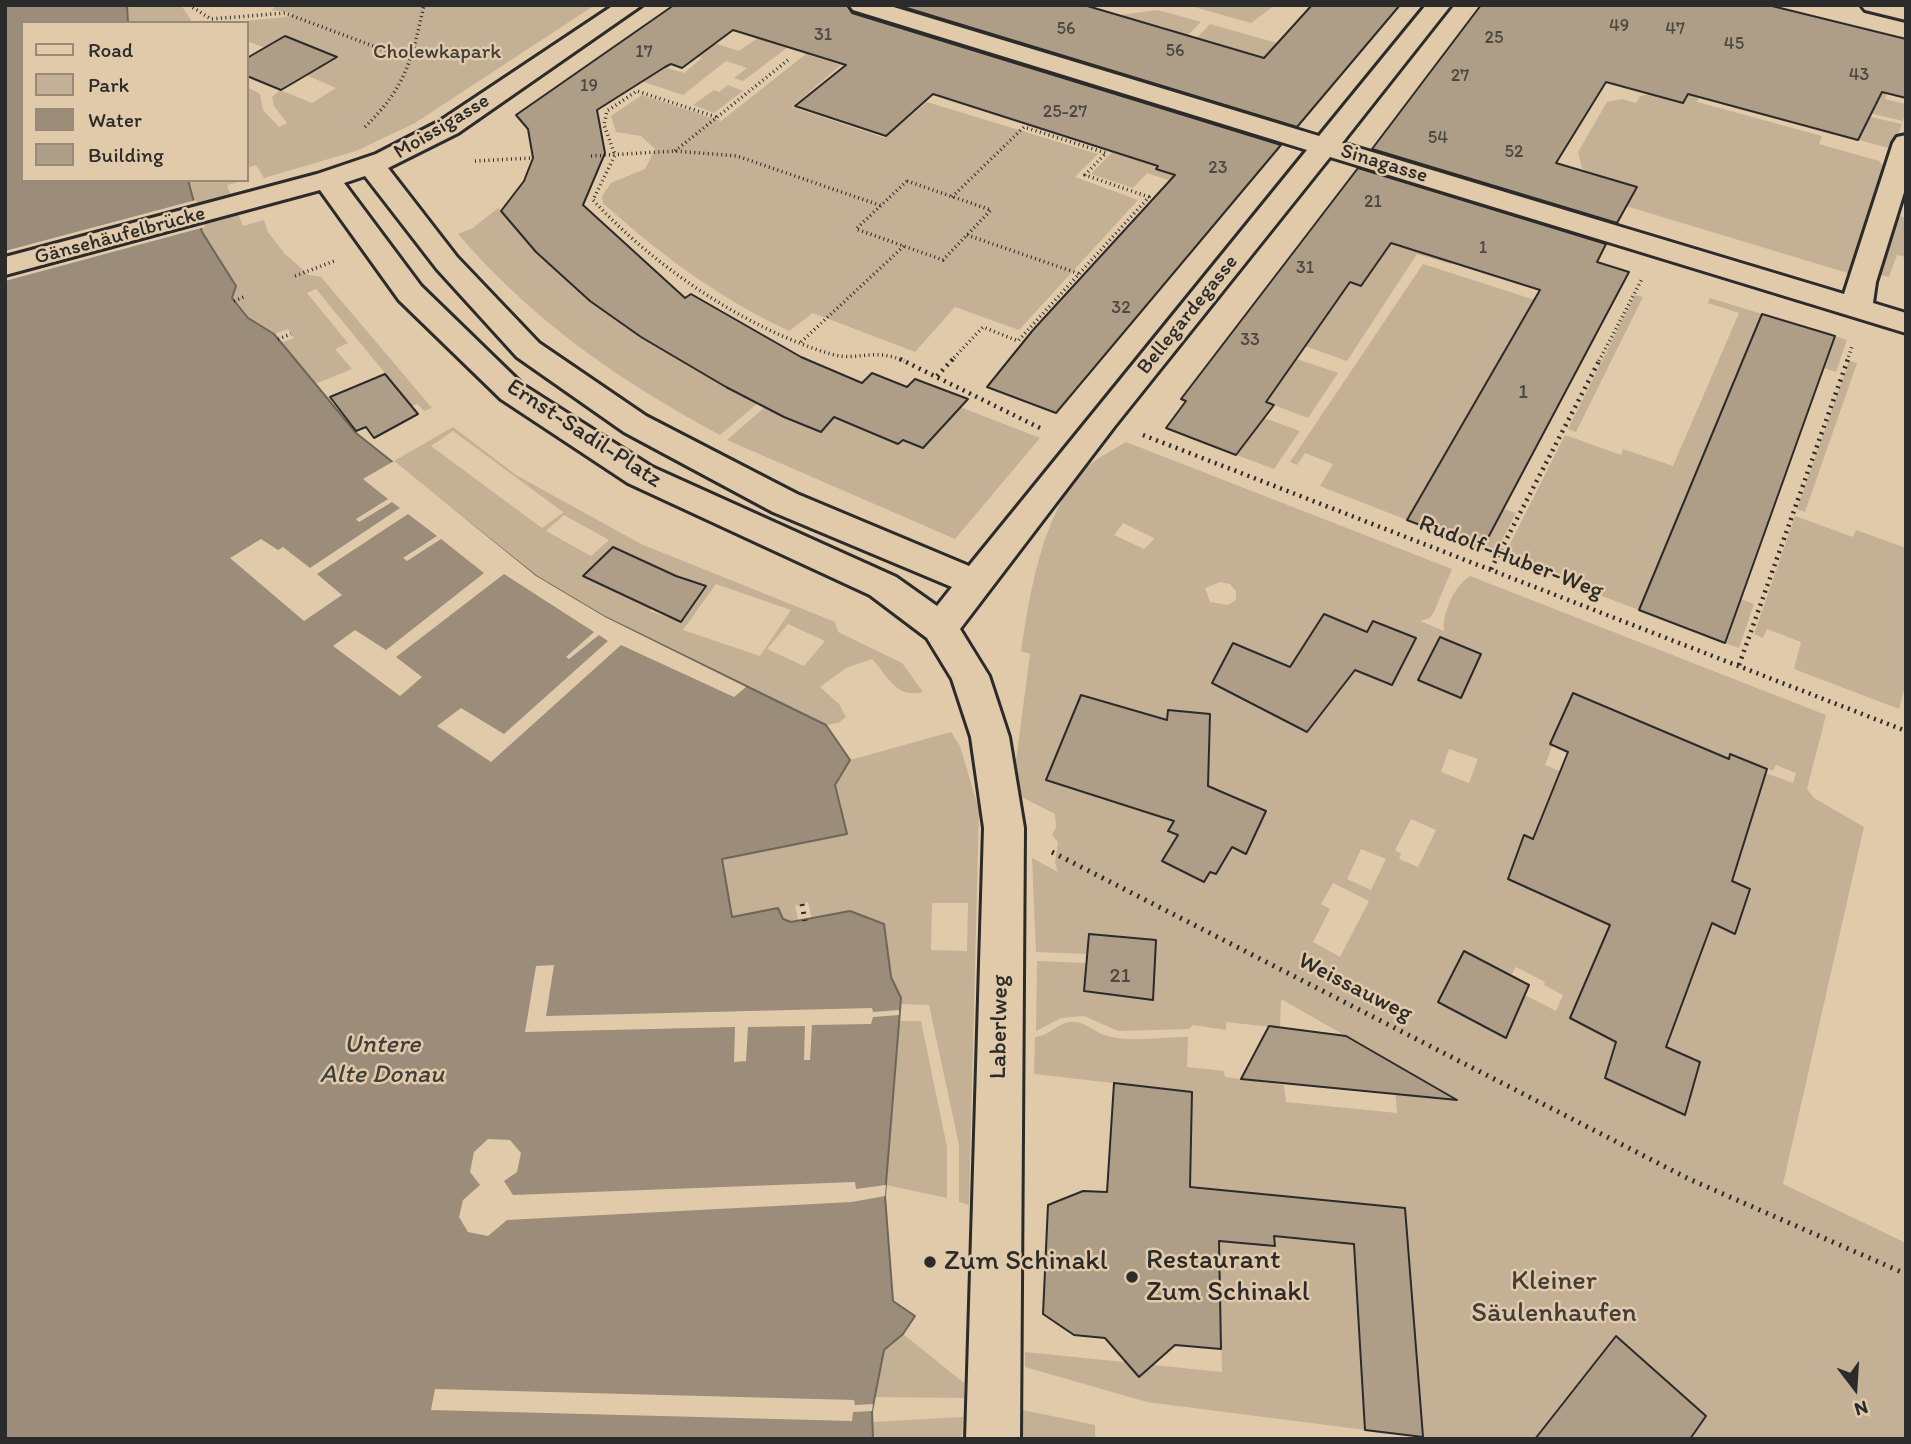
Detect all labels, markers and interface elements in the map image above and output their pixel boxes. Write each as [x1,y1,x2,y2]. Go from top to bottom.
house number: 49 [1609,15,1629,37]
house number: 56 [1057,18,1075,40]
house number: 47 [1665,18,1685,40]
legend [21,21,248,182]
house number: 31 [814,24,832,46]
house number: 25 [1485,27,1503,49]
house number: 45 [1724,33,1744,55]
text: Road [88,37,133,62]
park label: Cholewkapark [373,40,501,66]
house number: 56 [1166,40,1184,62]
house number: 17 [635,41,653,63]
house number: 43 [1849,64,1869,86]
house number: 27 [1451,65,1469,87]
text: Park [88,72,129,97]
house number: 19 [580,75,598,97]
street label: Moissigasse [390,89,494,165]
house number: 25-27 [1043,101,1087,123]
text: Water [88,107,142,132]
house number: 54 [1428,127,1448,149]
street label: Sinagasse [1337,139,1431,189]
house number: 52 [1505,141,1523,163]
text: Building [88,142,164,167]
house number: 23 [1208,157,1228,179]
house number: 21 [1364,191,1382,213]
street label: Gänsehäufelbrücke [32,201,208,271]
house number: 1 [1479,237,1487,259]
street label: Bellegardegasse [1132,250,1244,380]
house number: 31 [1296,257,1314,279]
house number: 32 [1111,297,1131,319]
house number: 33 [1240,329,1260,351]
street label: Ernst-Sadil-Platz [501,373,667,495]
house number: 1 [1518,380,1528,406]
street label: Rudolf-Huber-Weg [1415,510,1607,606]
street label: Weissauweg [1293,947,1417,1029]
house number: 21 [1110,964,1130,990]
street label: Laberlweg [985,975,1015,1079]
water label: Untere Alte Donau [320,1029,444,1090]
place label: Restaurant Zum Schinakl [1146,1244,1310,1310]
place label: Zum Schinakl [944,1245,1108,1279]
marker: Zum Schinakl [922,1254,938,1270]
park label: Kleiner Säulenhaufen [1471,1265,1637,1331]
marker: Restaurant Zum Schinakl [1124,1269,1140,1285]
north arrow [1820,1353,1890,1423]
text: N [1852,1396,1871,1421]

